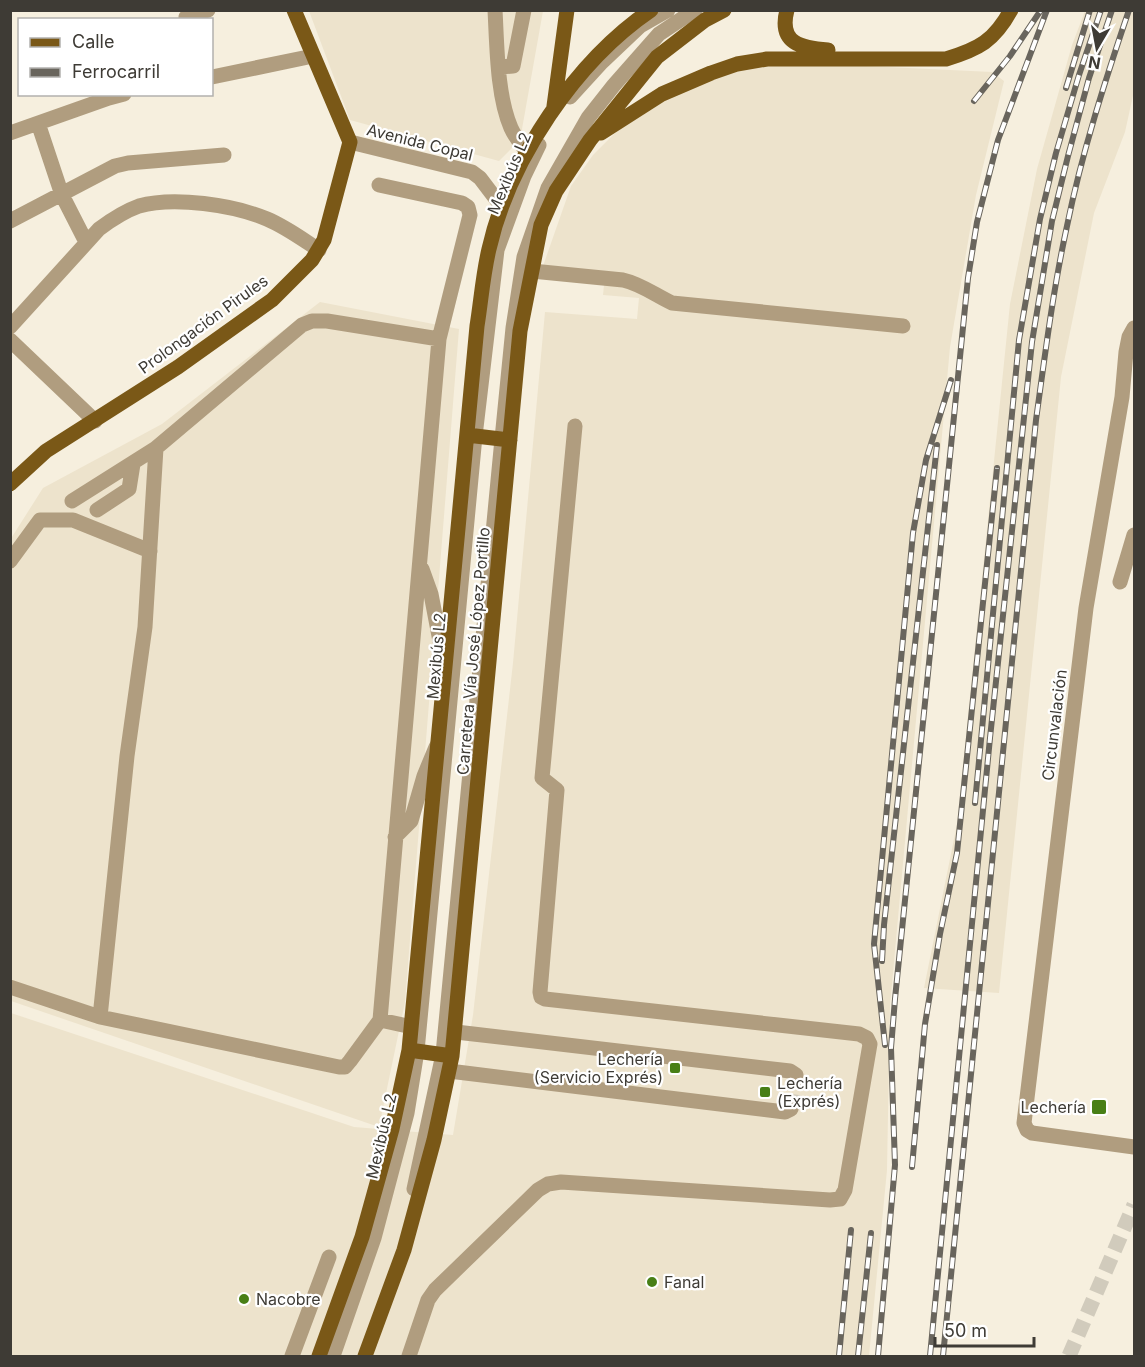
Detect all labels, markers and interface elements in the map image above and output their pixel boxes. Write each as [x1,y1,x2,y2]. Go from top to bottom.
legend [18,18,213,96]
north arrow [1067,18,1127,78]
text: Calle [72,31,114,52]
text: N [1087,52,1102,74]
text: Ferrocarril [72,61,160,82]
street label: Avenida Copal [365,119,475,165]
street label: Mexibús L2 [483,129,535,217]
street label: Prolongación Pirules [134,270,272,378]
street label: Carretera Vía José López Portillo [452,526,494,776]
street label: Mexibús L2 [422,612,450,700]
street label: Circunvalación [1037,668,1071,782]
place label: Lechería (Servicio Exprés) [534,1049,663,1087]
marker: Lechería (Servicio Exprés) [668,1061,682,1075]
place label: Lechería (Exprés) [777,1073,842,1111]
marker: Lechería (Exprés) [758,1085,772,1099]
street label: Mexibús L2 [361,1091,401,1181]
place label: Lechería [1021,1097,1086,1117]
marker: Lechería [1090,1098,1108,1116]
place label: Fanal [664,1272,704,1292]
marker: Fanal [645,1275,659,1289]
place label: Nacobre [256,1289,321,1309]
marker: Nacobre [237,1292,251,1306]
scale bar [935,1310,1034,1348]
text: 50 m [944,1320,987,1341]

